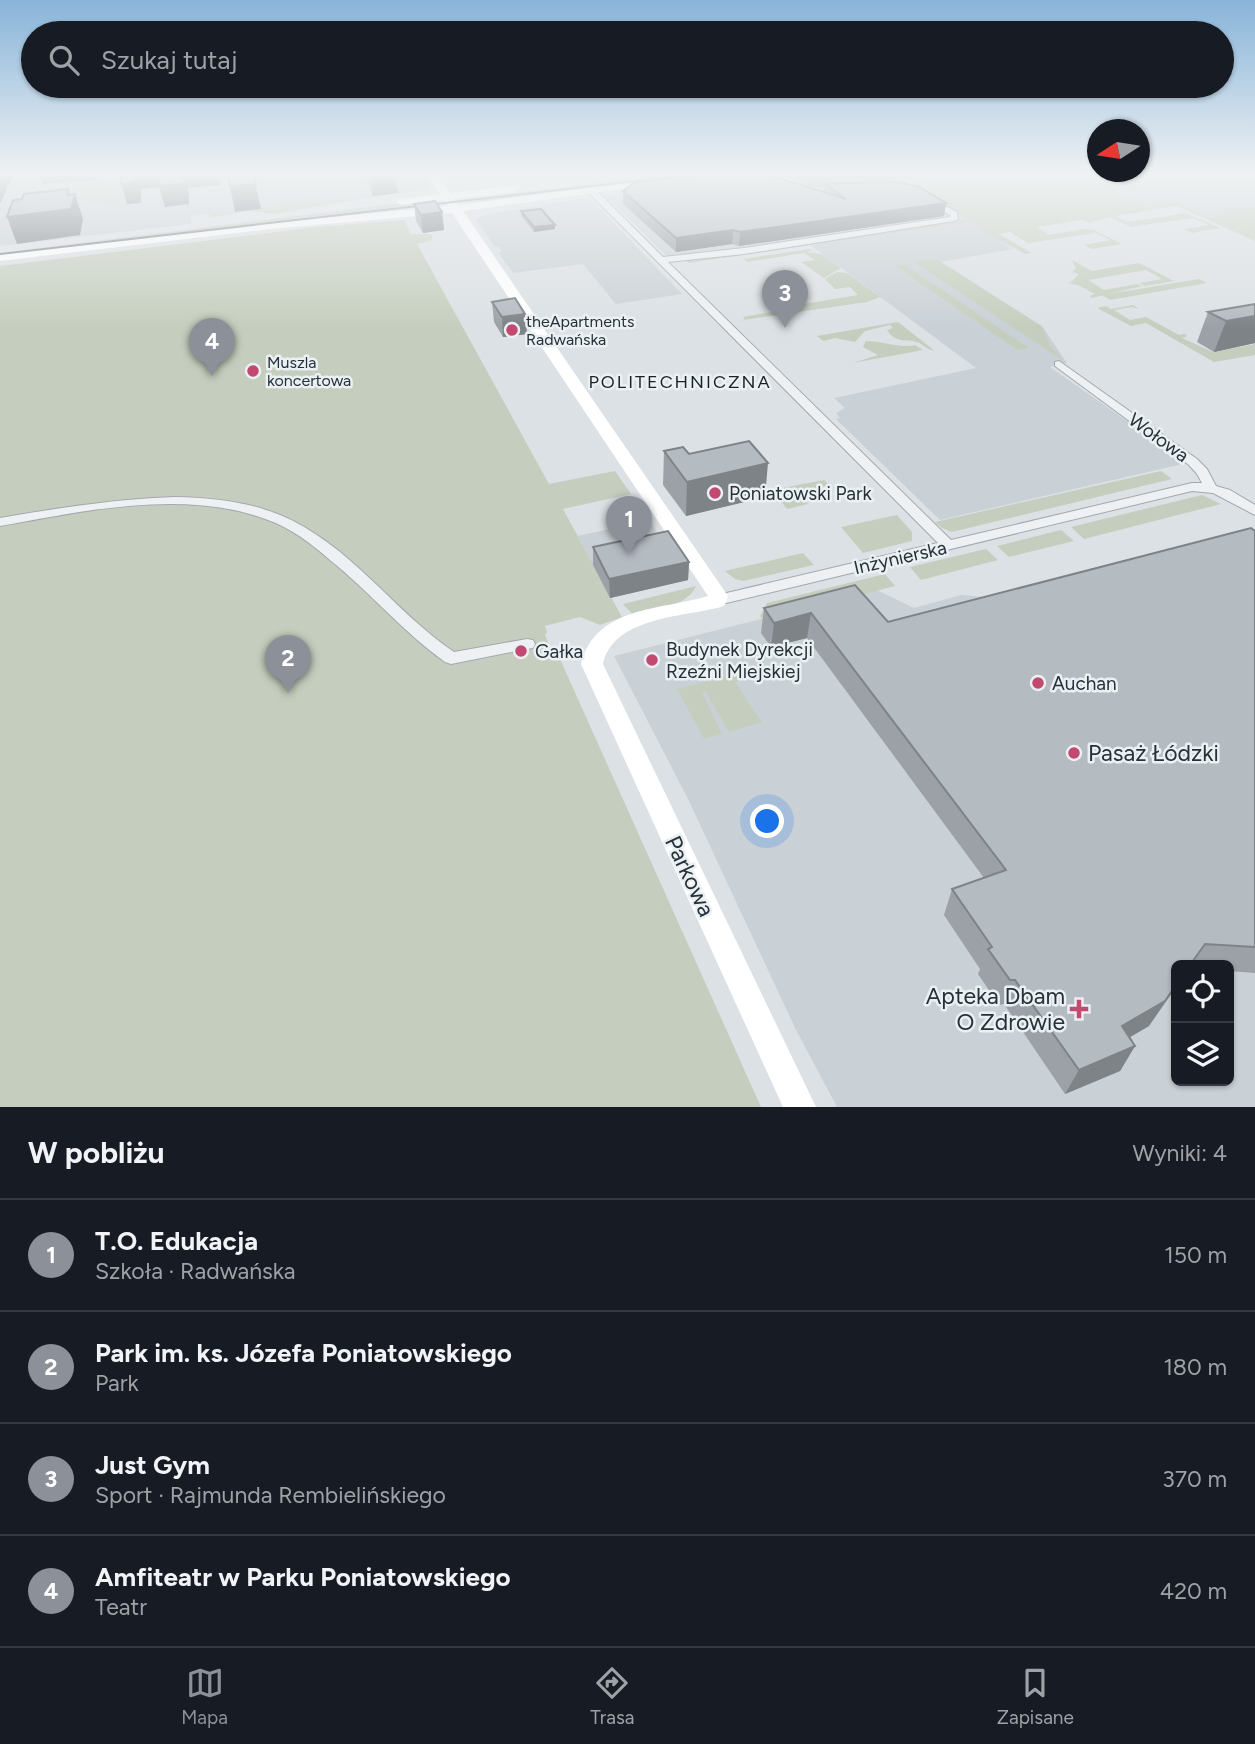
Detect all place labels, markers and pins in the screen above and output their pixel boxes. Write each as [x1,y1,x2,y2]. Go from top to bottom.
pin: 3 [762,270,808,328]
place label: theApartments Radwańska [526,312,634,349]
pin: 4 [189,318,235,376]
marker: theApartments Radwańska [504,322,520,338]
place label: Muszla koncertowa [267,353,351,390]
marker: Muszla koncertowa [245,363,261,379]
place label: Poniatowski Park [729,482,872,505]
marker: Poniatowski Park [707,485,723,501]
pin: 1 [606,496,652,554]
pin: 2 [265,635,311,693]
place label: Budynek Dyrekcji Rzeźni Miejskiej [666,638,813,683]
place label: Gałka [535,640,583,663]
marker: Gałka [513,643,529,659]
marker: Budynek Dyrekcji Rzeźni Miejskiej [644,652,660,668]
place label: Auchan [1052,672,1117,695]
marker: Auchan [1030,675,1046,691]
place label: Pasaż Łódzki [1088,739,1219,767]
marker: Pasaż Łódzki [1066,745,1082,761]
place label: Apteka Dbam O Zdrowie [926,982,1065,1036]
marker: Apteka Dbam O Zdrowie [1071,1001,1087,1017]

